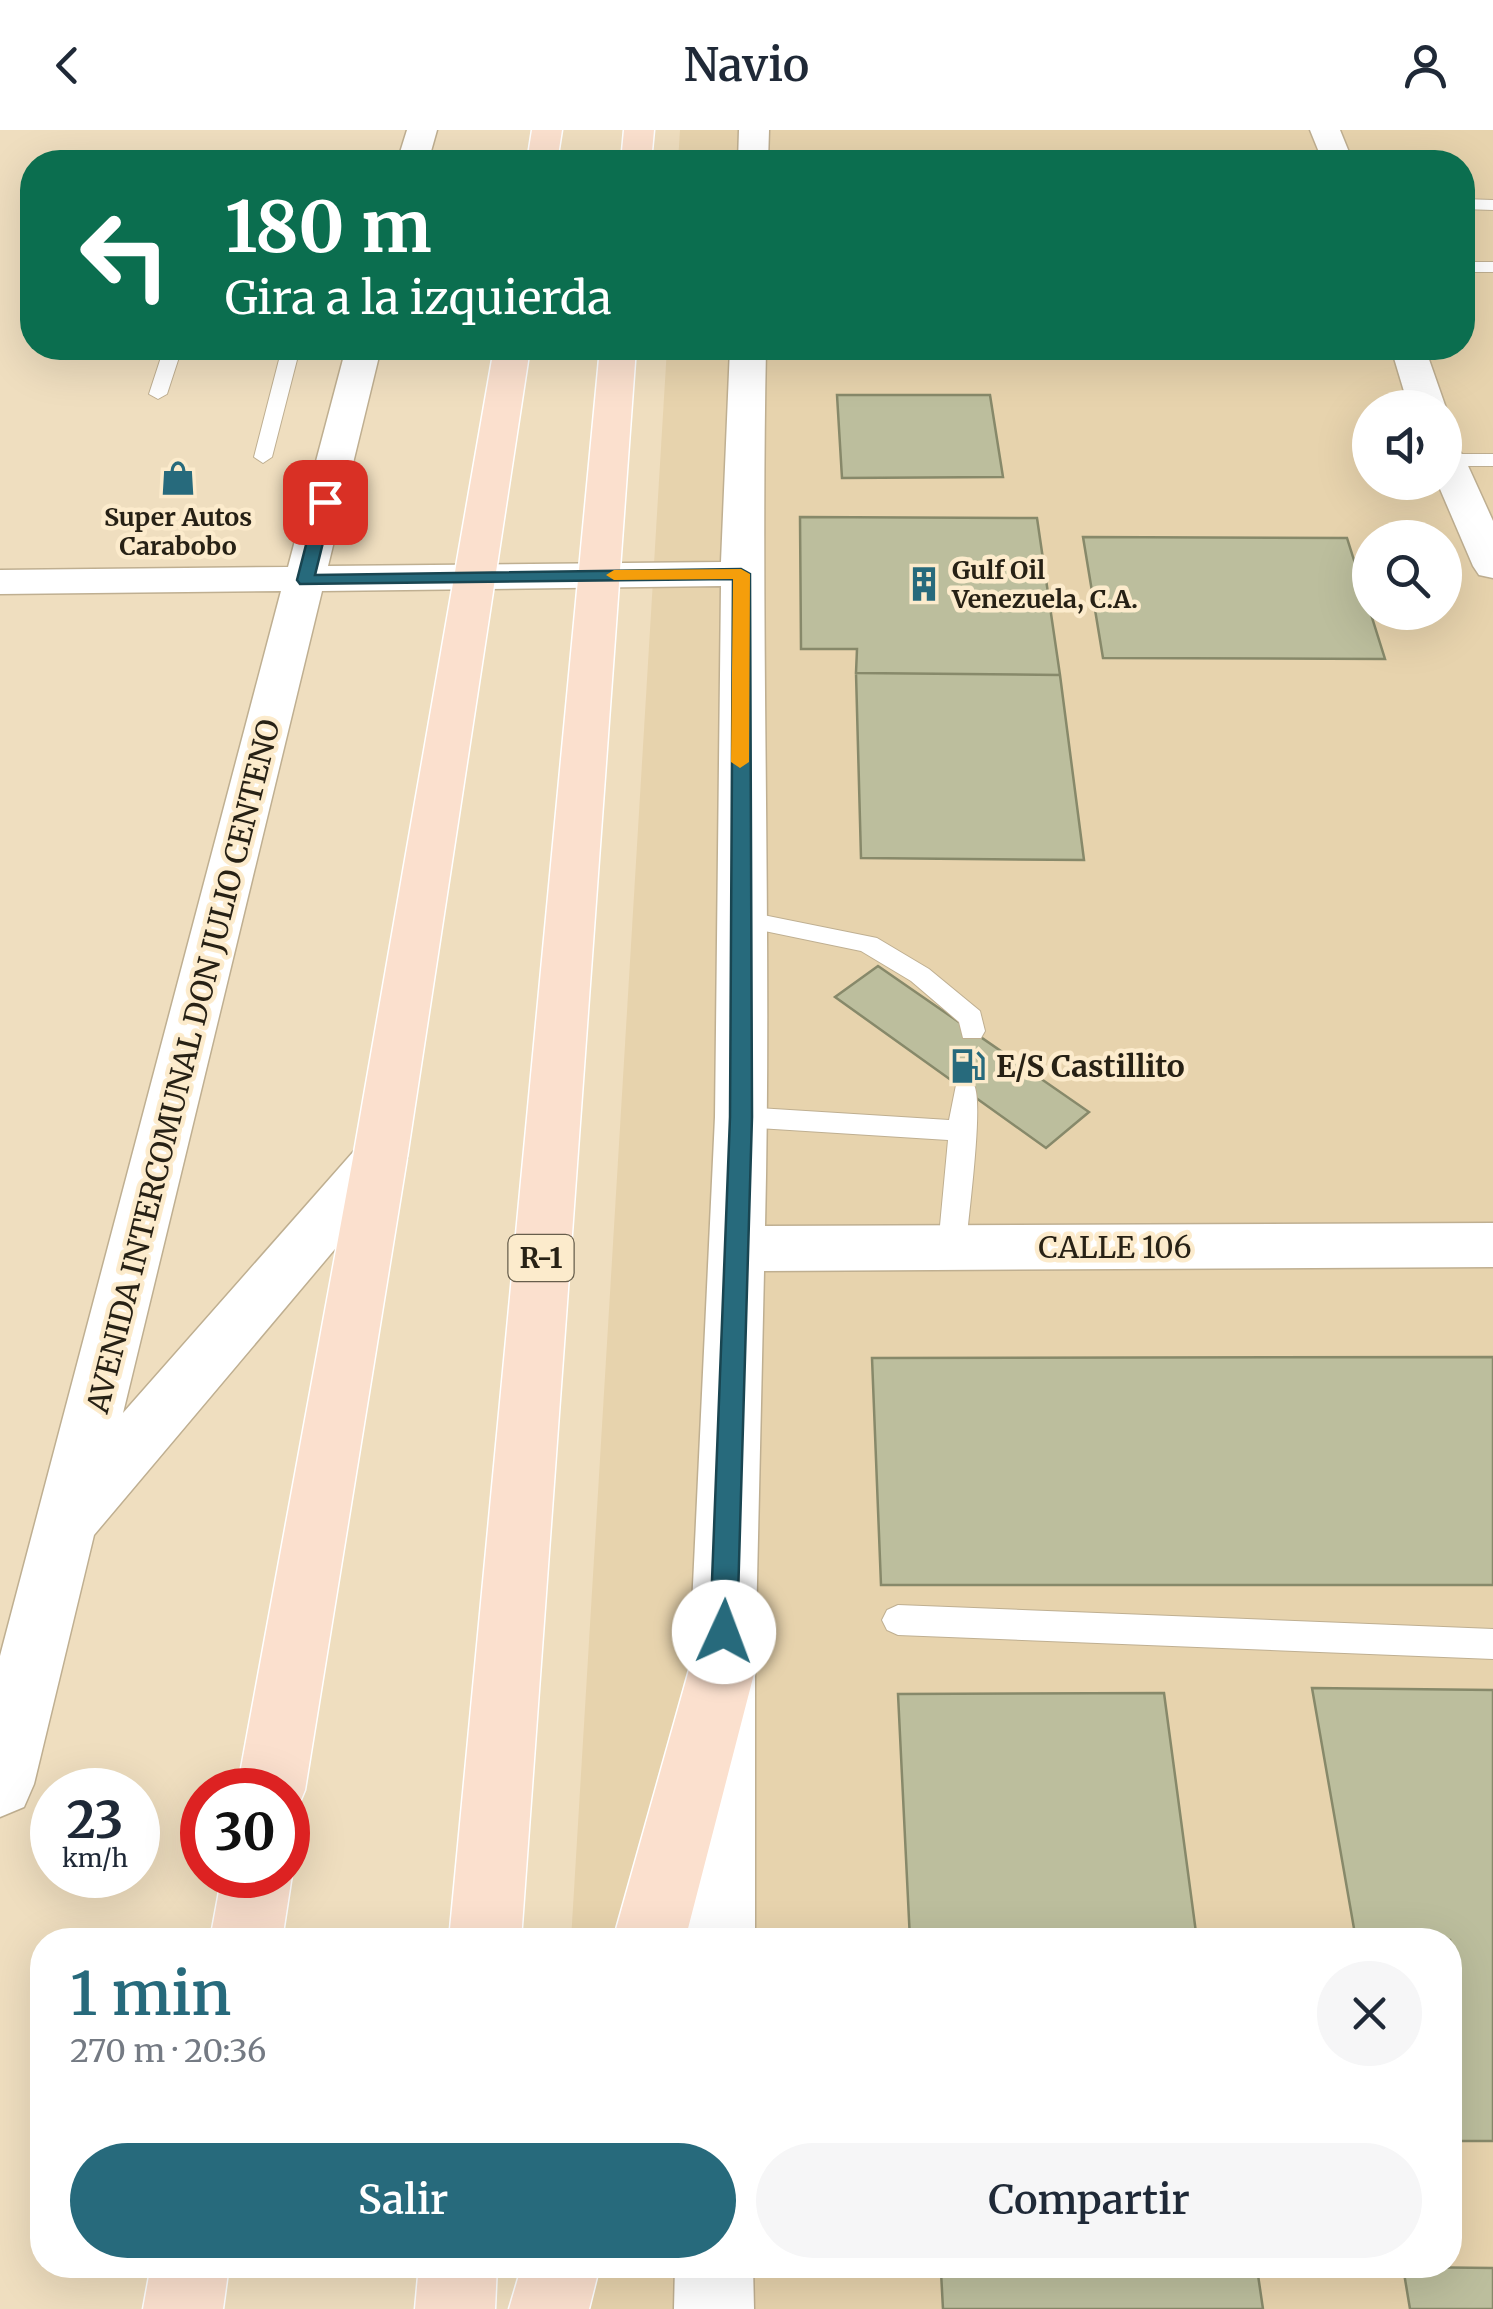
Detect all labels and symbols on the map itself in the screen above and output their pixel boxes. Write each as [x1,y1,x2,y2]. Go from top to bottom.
shop icon: Super Autos Carabobo [159,459,197,497]
pin [283,460,368,545]
place label: Super Autos Carabobo [104,501,252,562]
place label: Gulf Oil Venezuela, C.A. [951,554,1138,615]
building icon: Gulf Oil Venezuela, C.A. [905,565,943,603]
street label: AVENIDA INTERCOMUNAL DON JULIO CENTENO [78,715,288,1418]
fuel station icon: E/S Castillito [949,1047,987,1085]
place label: E/S Castillito [996,1047,1185,1085]
street label: CALLE 106 [1038,1228,1192,1266]
road number: R-1 [508,1235,574,1281]
position arrow [672,1580,776,1684]
speed limit sign: 30 [180,1768,310,1898]

